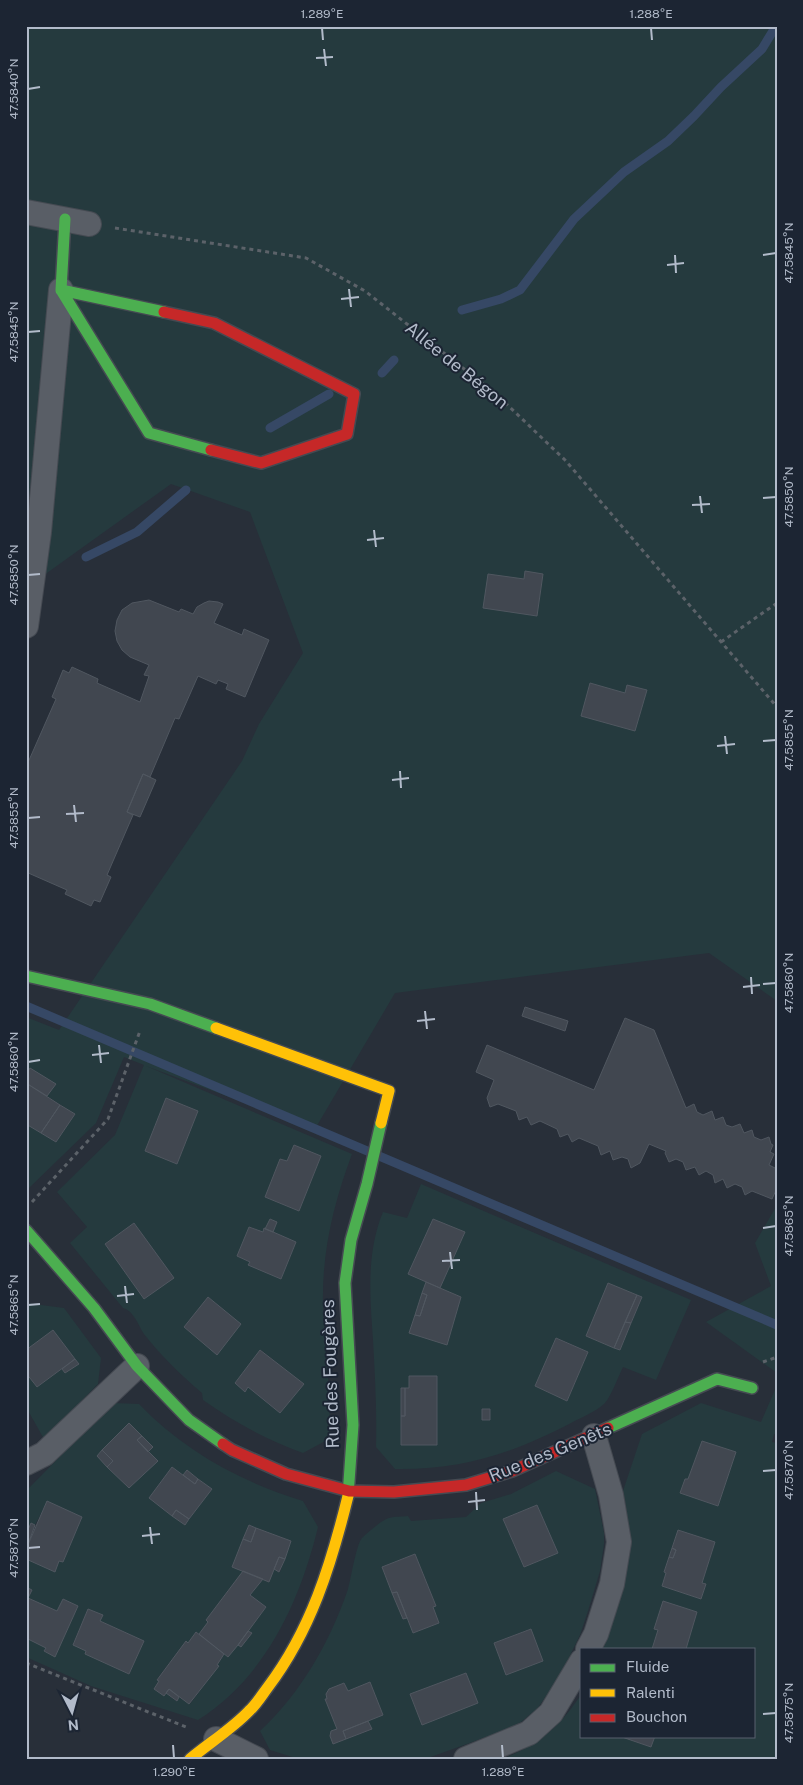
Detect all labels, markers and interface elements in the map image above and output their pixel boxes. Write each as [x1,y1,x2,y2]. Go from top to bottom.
text: 1.289°E [300,7,344,21]
text: 1.288°E [629,7,673,21]
text: 47.5840°N [7,59,21,119]
text: 47.5845°N [782,222,796,284]
text: 47.5845°N [7,301,21,363]
street label: Allée de Bégon [401,317,513,413]
text: 47.5850°N [782,466,796,528]
text: 47.5850°N [7,544,21,606]
text: 47.5855°N [782,709,796,771]
text: 47.5855°N [7,787,21,849]
text: 47.5860°N [782,953,796,1013]
text: 47.5860°N [7,1032,21,1092]
text: 47.5865°N [782,1195,796,1257]
text: 47.5865°N [7,1274,21,1336]
street label: Rue des Fougères [317,1299,343,1449]
street label: Rue des Genêts [486,1418,614,1486]
text: 47.5870°N [782,1440,796,1500]
text: 47.5870°N [7,1518,21,1578]
legend [580,1648,756,1738]
text: Fluide [626,1658,669,1675]
text: 47.5875°N [782,1683,796,1743]
text: Ralenti [626,1684,675,1701]
north arrow [48,1688,98,1738]
text: Bouchon [626,1708,687,1725]
text: N [67,1716,80,1733]
text: 1.290°E [153,1765,195,1779]
text: 1.289°E [481,1765,525,1779]

